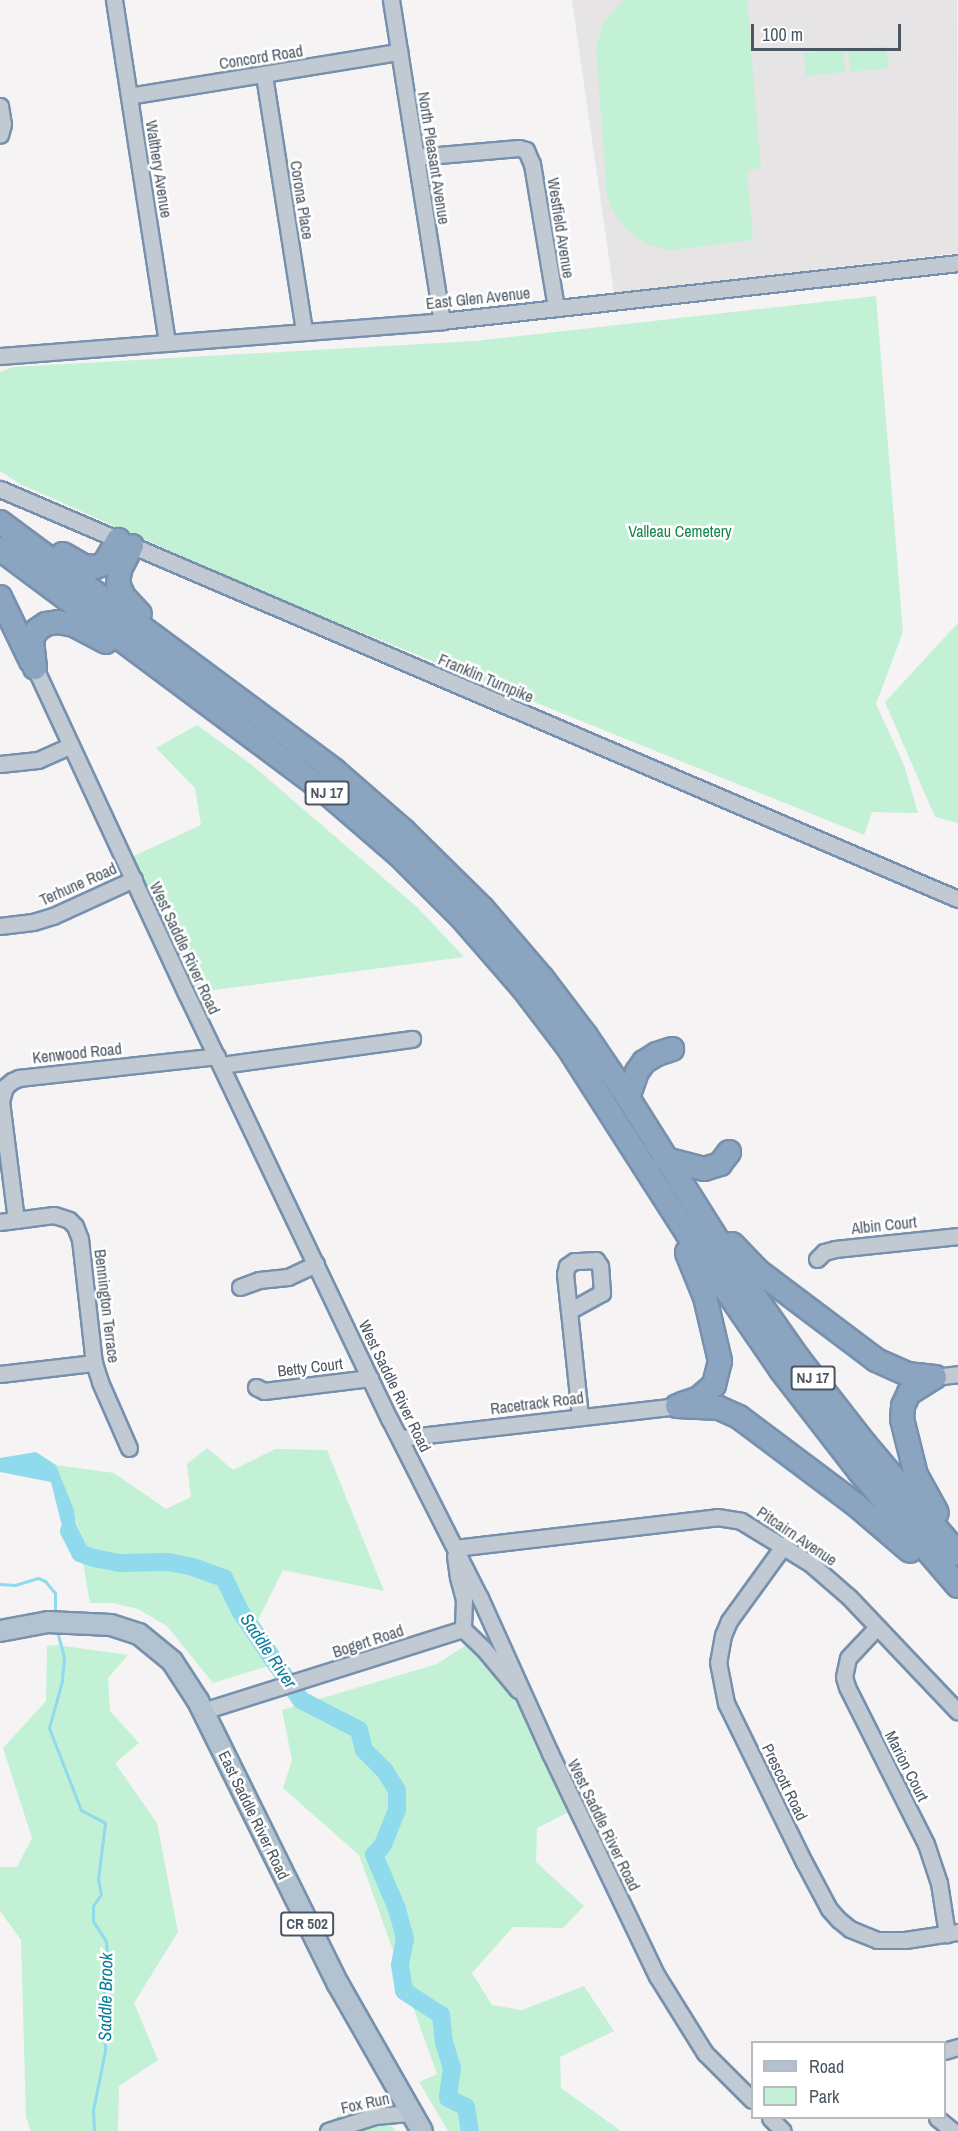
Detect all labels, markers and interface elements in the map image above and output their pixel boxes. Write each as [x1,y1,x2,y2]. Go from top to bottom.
scale bar [754,12,904,50]
text: 100 m [762,22,803,47]
street label: Concord Road [218,41,304,73]
street label: North Pleasant Avenue [414,90,454,226]
street label: Walthery Avenue [142,119,176,219]
street label: Corona Place [286,159,318,241]
street label: Westfield Avenue [544,176,578,280]
street label: East Glen Avenue [425,283,531,313]
park label: Valleau Cemetery [628,521,732,541]
street label: Franklin Turnpike [435,649,537,707]
road number: NJ 17 [304,781,350,805]
street label: Terhune Road [36,858,120,910]
street label: West Saddle River Road [146,879,224,1017]
street label: Kenwood Road [31,1039,123,1067]
street label: Albin Court [850,1212,918,1238]
street label: Bennington Terrace [90,1248,124,1364]
street label: West Saddle River Road [355,1317,435,1455]
street label: Betty Court [276,1353,344,1381]
road number: NJ 17 [790,1366,836,1390]
street label: Racetrack Road [489,1388,585,1418]
street label: Pitcairn Avenue [753,1502,841,1570]
water label: Saddle River [235,1610,301,1692]
street label: Bogert Road [330,1620,406,1662]
street label: Marion Court [881,1728,933,1804]
street label: Prescott Road [758,1740,812,1824]
street label: East Saddle River Road [215,1748,293,1882]
street label: West Saddle River Road [564,1756,644,1894]
road number: CR 502 [280,1912,334,1936]
water label: Saddle Brook [94,1953,118,2041]
legend [751,2041,946,2119]
text: Road [809,2054,844,2079]
text: Park [809,2084,839,2109]
street label: Fox Run [339,2089,391,2117]

